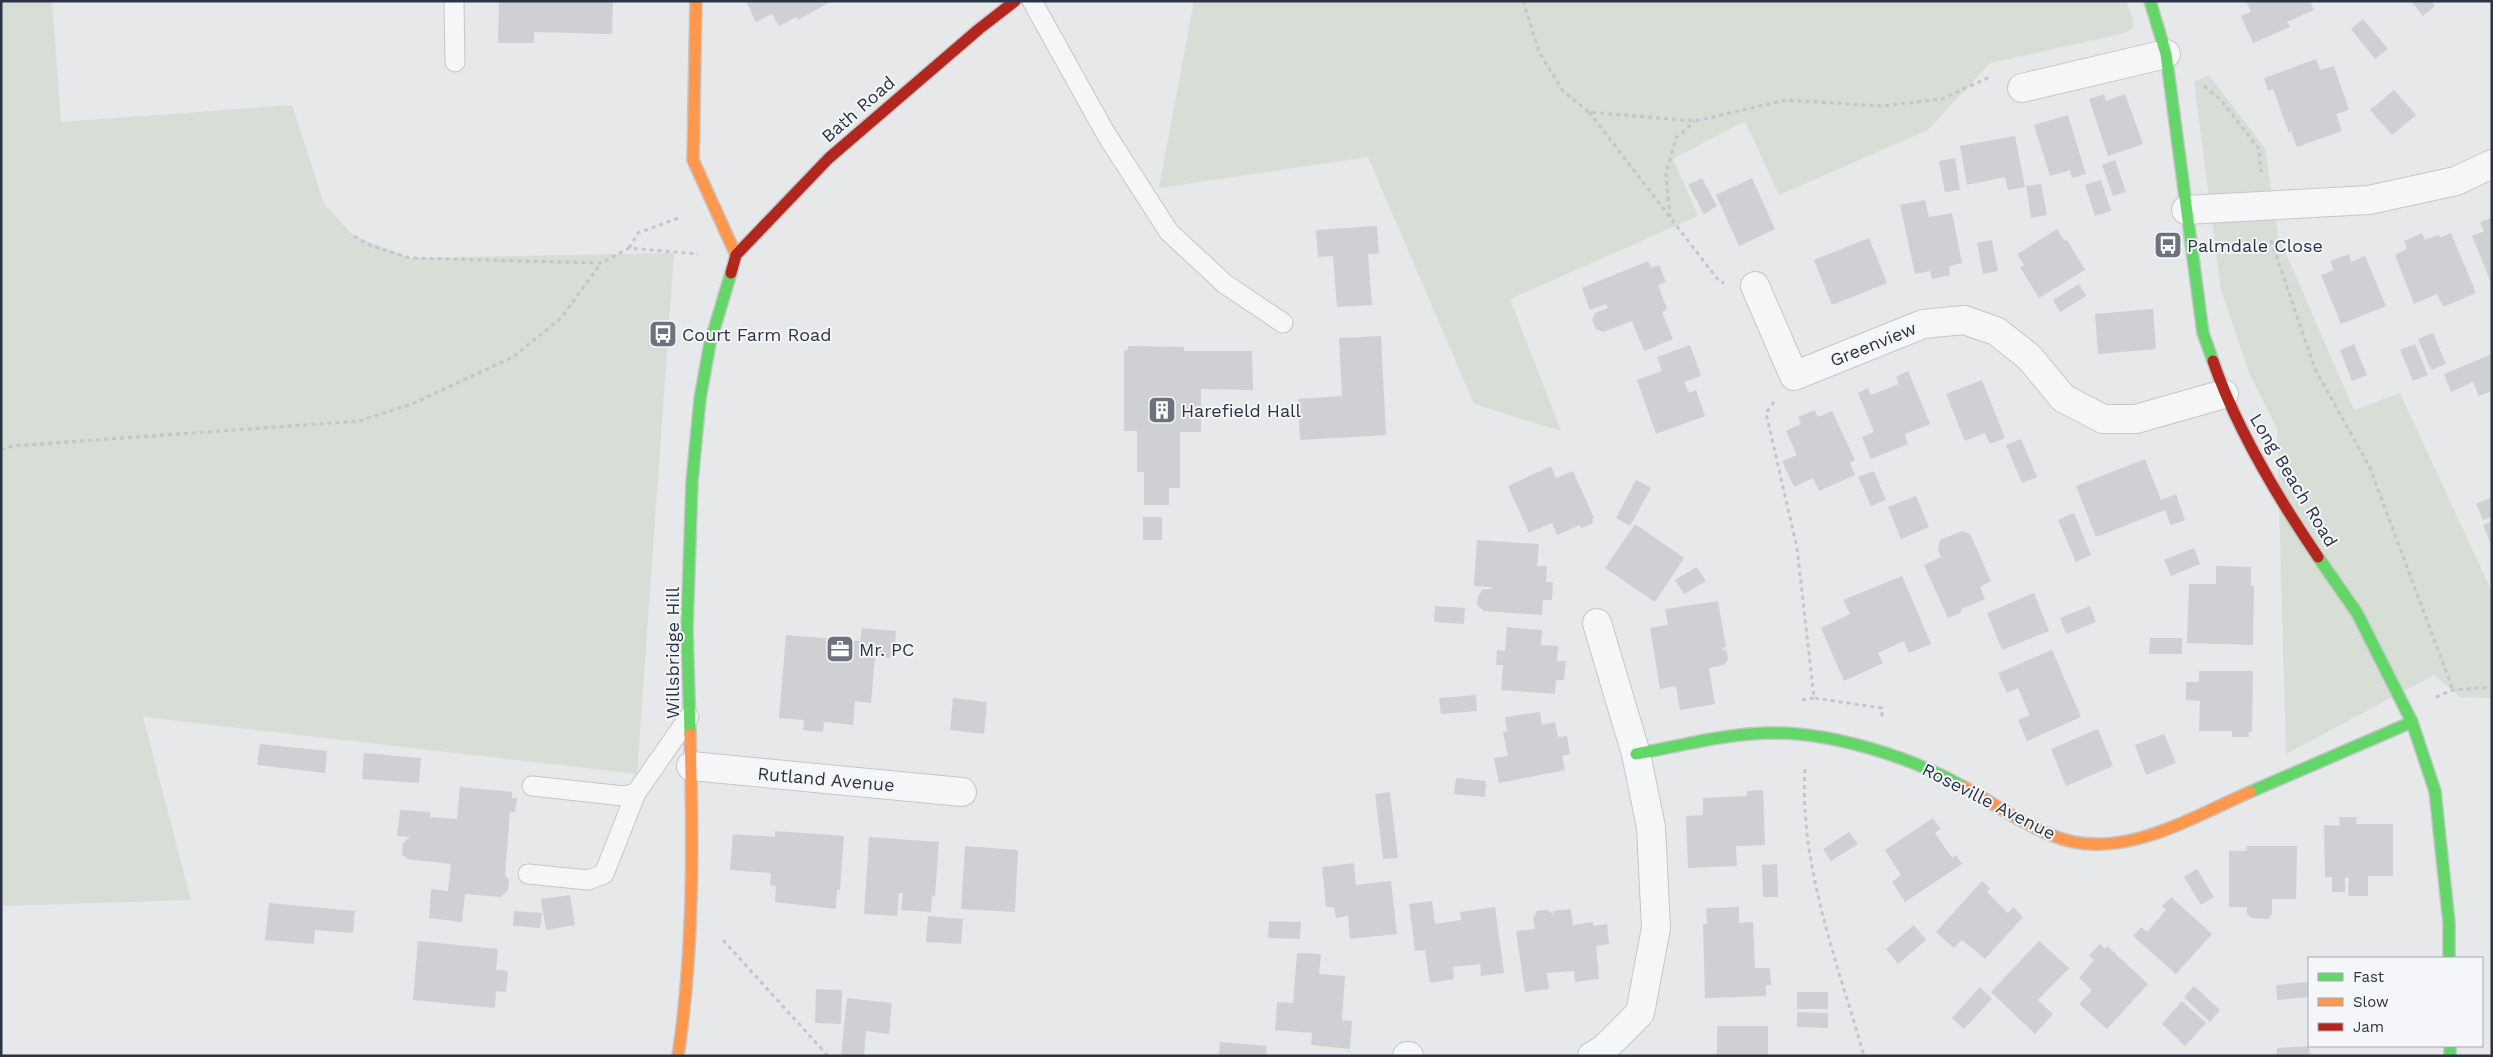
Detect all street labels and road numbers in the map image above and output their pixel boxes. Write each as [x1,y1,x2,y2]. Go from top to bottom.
street label: Bath Road [817,71,899,147]
street label: Greenview [1827,317,1919,371]
street label: Long Beach Road [2246,410,2342,550]
street label: Willsbridge Hill [662,586,683,719]
street label: Roseville Avenue [1919,758,2059,844]
street label: Rutland Avenue [757,763,895,795]

